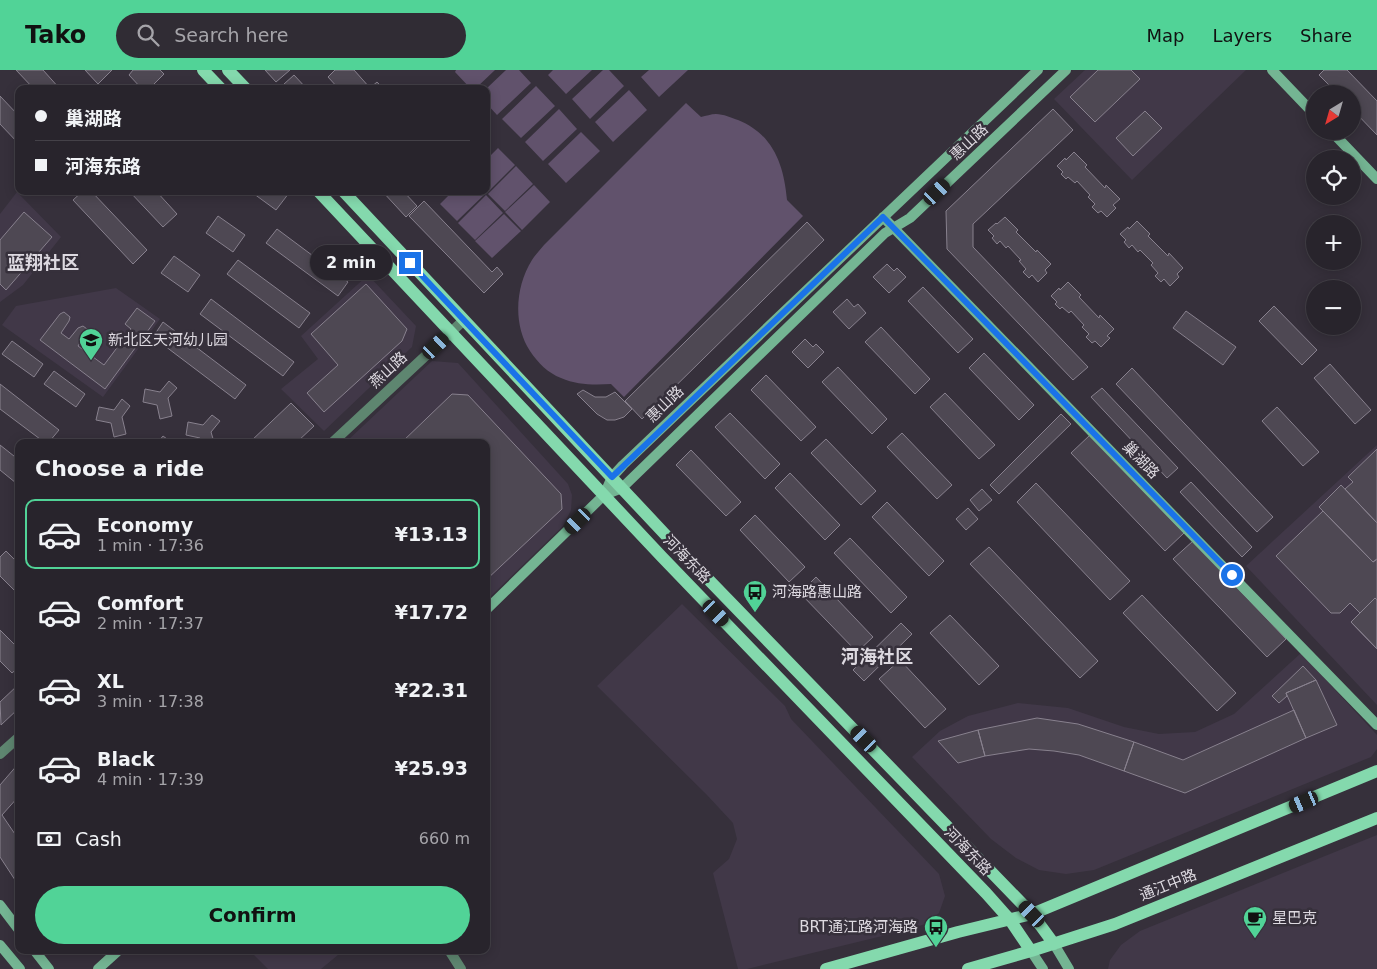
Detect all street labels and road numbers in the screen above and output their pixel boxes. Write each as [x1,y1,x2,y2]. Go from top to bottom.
street label: 惠山路 [946,120,992,164]
street label: 燕山路 [365,348,411,392]
street label: 惠山路 [643,382,687,426]
street label: 巢湖路 [1119,438,1163,482]
street label: 河海东路 [660,531,714,587]
street label: 河海东路 [941,823,995,879]
street label: 通江中路 [1137,865,1199,905]

